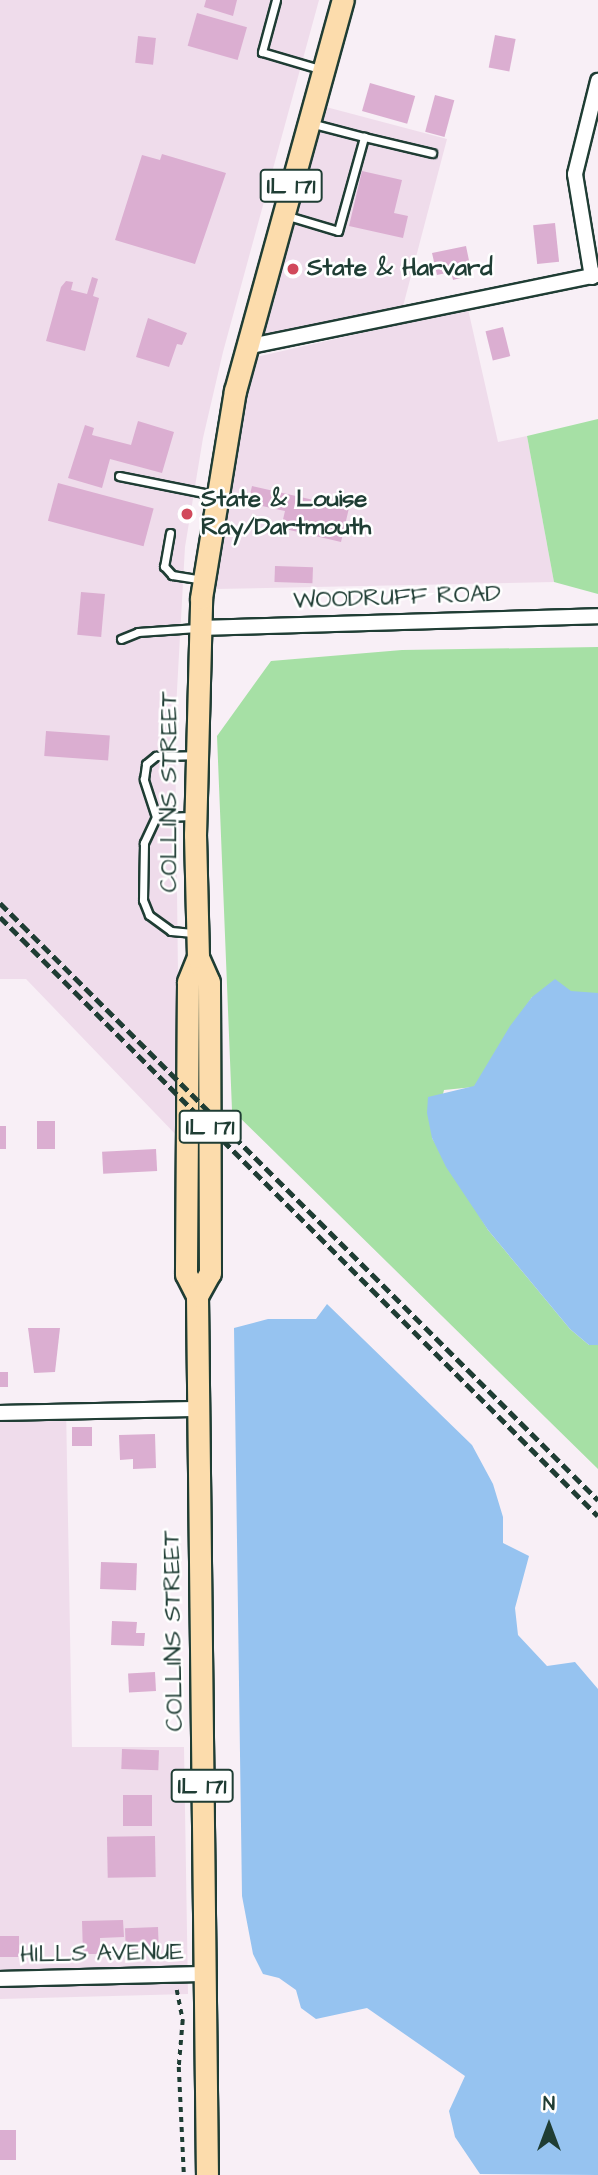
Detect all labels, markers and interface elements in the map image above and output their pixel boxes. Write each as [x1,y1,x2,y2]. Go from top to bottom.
road number: IL 171 [260,167,322,206]
place label: State & Harvard [307,255,493,283]
marker: State & Harvard [285,261,301,277]
place label: State & Louise Ray/Dartmouth [201,486,371,542]
marker: State & Louise Ray/Dartmouth [179,506,195,522]
street label: WOODRUFF ROAD [293,580,501,616]
street label: COLLINS STREET [156,692,184,892]
road number: IL 171 [178,1108,242,1146]
street label: COLLINS STREET [158,1530,190,1732]
road number: IL 171 [170,1766,234,1806]
street label: HILLS AVENUE [20,1938,184,1970]
north arrow [514,2091,584,2161]
text: N [543,2091,555,2118]

